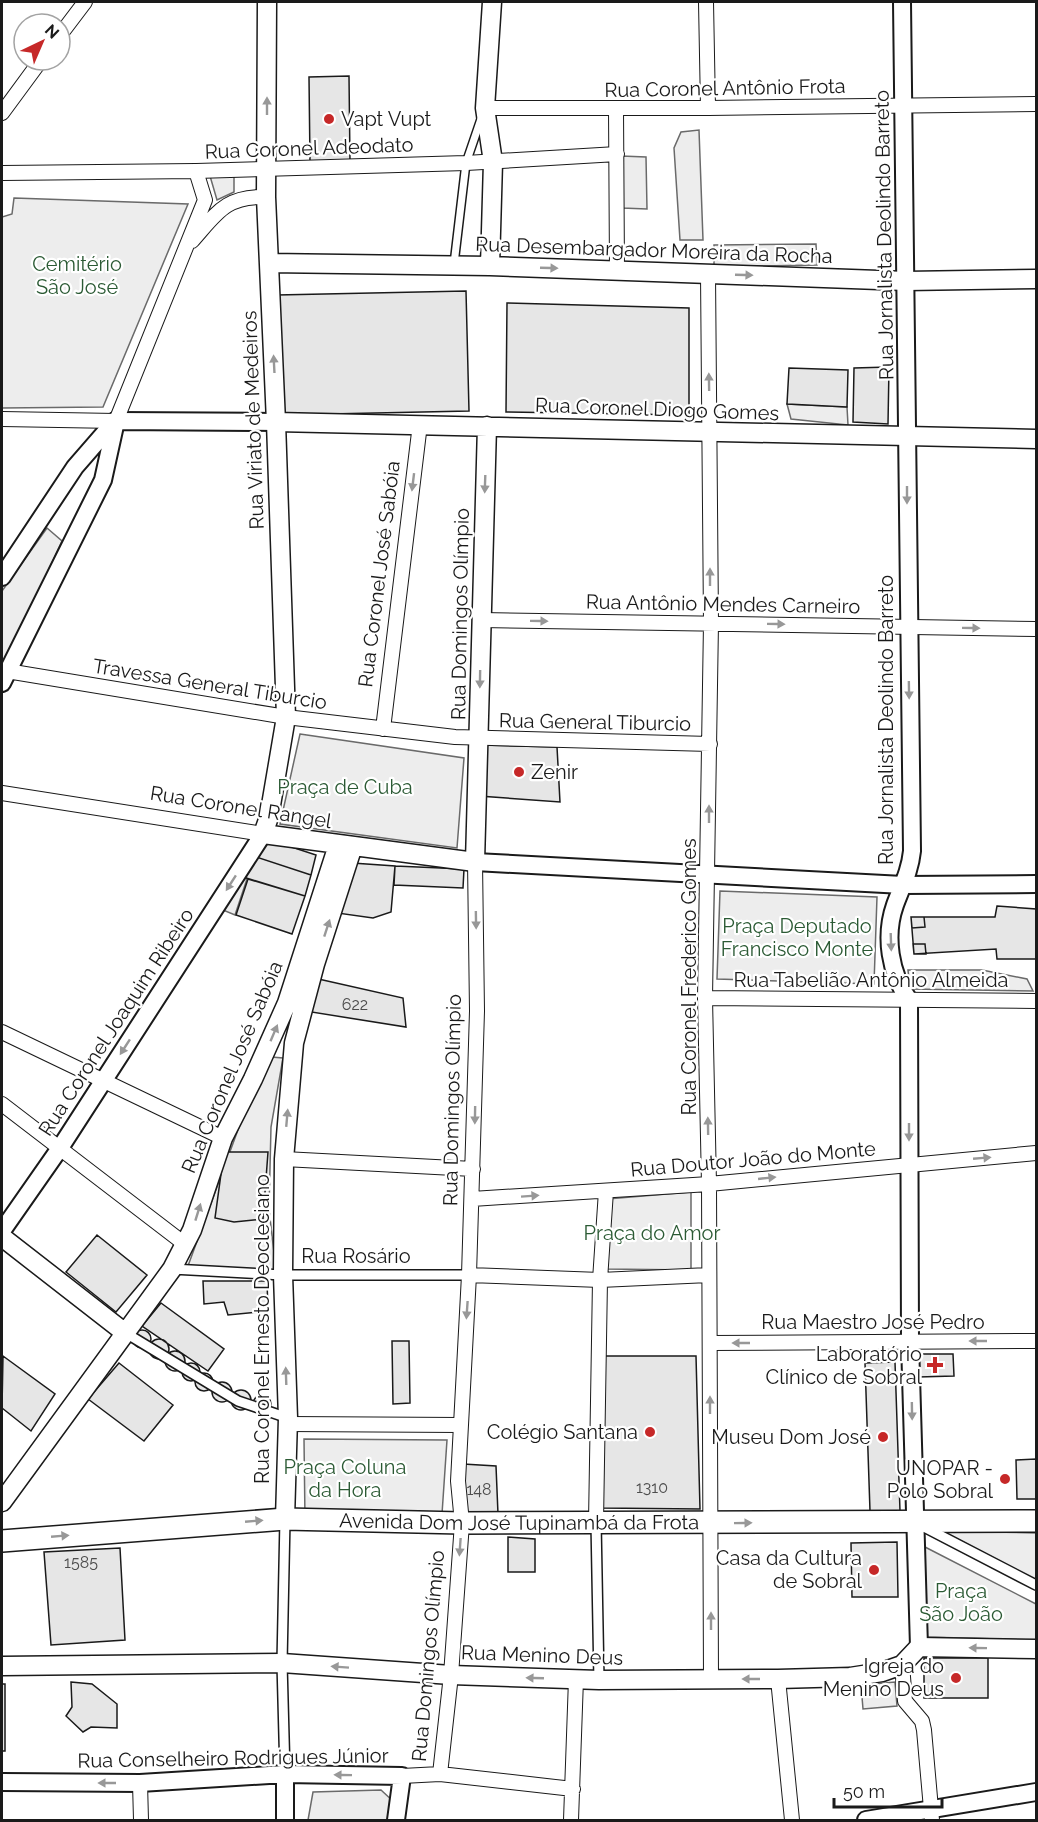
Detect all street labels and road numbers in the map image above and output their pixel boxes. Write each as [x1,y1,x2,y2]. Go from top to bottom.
street label: Rua Coronel Antônio Frota [604,74,846,102]
street label: Rua Jornalista Deolindo Barreto [869,90,899,380]
street label: Rua Coronel Adeodato [204,132,414,164]
street label: Rua Desembargador Moreira da Rocha [475,232,833,268]
street label: Rua Viriato de Medeiros [237,310,269,530]
street label: Rua Coronel Diogo Gomes [535,393,779,425]
street label: Rua Coronel José Sabóia [353,459,405,689]
street label: Rua Domingos Olímpio [446,508,474,720]
street label: Rua Jornalista Deolindo Barreto [874,575,898,865]
street label: Rua Antônio Mendes Carneiro [586,590,860,618]
street label: Travessa General Tiburcio [91,654,329,714]
street label: Rua General Tiburcio [499,708,691,736]
street label: Rua Coronel Rangel [149,781,334,833]
street label: Rua Coronel Frederico Gomes [677,838,701,1116]
street label: Rua Coronel Joaquim Ribeiro [33,904,199,1140]
street label: Rua Coronel José Sabóia [176,957,288,1177]
street label: Rua Tabelião Antônio Almeida [733,968,1009,992]
street label: Rua Domingos Olímpio [438,994,466,1206]
street label: Rua Doutor João do Monte [629,1136,877,1182]
street label: Rua Coronel Ernesto Deocleciano [250,1174,274,1484]
street label: Rua Rosário [301,1244,411,1268]
street label: Rua Maestro José Pedro [761,1310,985,1334]
street label: Avenida Dom José Tupinambá da Frota [339,1508,699,1535]
street label: Rua Domingos Olímpio [407,1549,449,1763]
street label: Rua Menino Deus [461,1640,623,1670]
street label: Rua Conselheiro Rodrigues Júnior [77,1743,389,1773]

